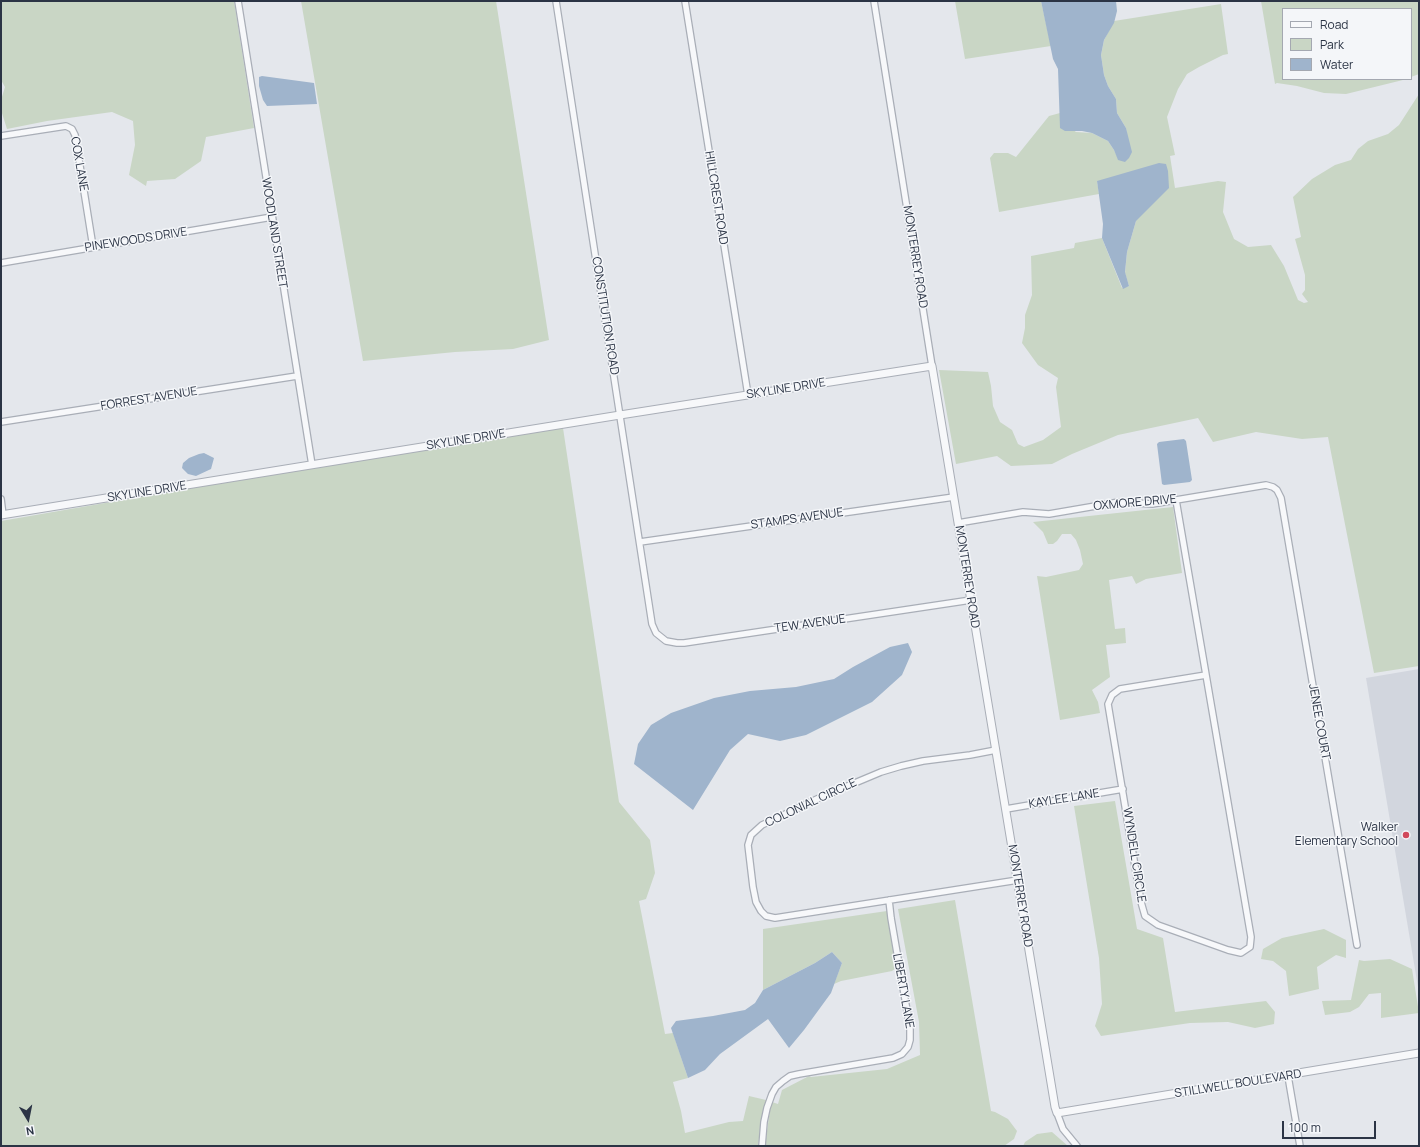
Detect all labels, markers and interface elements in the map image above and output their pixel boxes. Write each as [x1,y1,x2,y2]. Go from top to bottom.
legend [1282,8,1412,80]
text: Road [1320,16,1348,33]
text: Park [1320,36,1344,53]
text: Water [1320,56,1353,73]
street label: COX LANE [67,136,91,192]
street label: HILLCREST ROAD [701,150,731,246]
street label: WOODLAND STREET [258,177,290,289]
street label: MONTERREY ROAD [900,205,930,309]
street label: PINEWOODS DRIVE [84,225,188,255]
street label: CONSTITUTION ROAD [589,256,621,376]
street label: SKYLINE DRIVE [745,376,827,402]
street label: FORREST AVENUE [100,384,198,414]
street label: SKYLINE DRIVE [425,427,507,453]
street label: SKYLINE DRIVE [106,479,188,505]
street label: OXMORE DRIVE [1093,492,1177,514]
street label: STAMPS AVENUE [750,505,844,533]
street label: MONTERREY ROAD [952,525,982,629]
street label: TEW AVENUE [773,612,847,636]
street label: JENEE COURT [1305,683,1333,761]
street label: COLONIAL CIRCLE [763,775,859,831]
street label: KAYLEE LANE [1027,786,1101,812]
street label: WYNDELL CIRCLE [1119,806,1149,904]
place label: Walker Elementary School [1295,821,1398,849]
marker: Walker Elementary School [1401,830,1411,840]
street label: MONTERREY ROAD [1005,844,1035,948]
street label: LIBERTY LANE [889,952,917,1030]
street label: STILLWELL BOULEVARD [1173,1067,1303,1101]
north arrow [8,1099,48,1139]
scale bar [1284,1113,1378,1139]
text: 100 m [1289,1119,1321,1136]
text: N [25,1123,35,1139]

